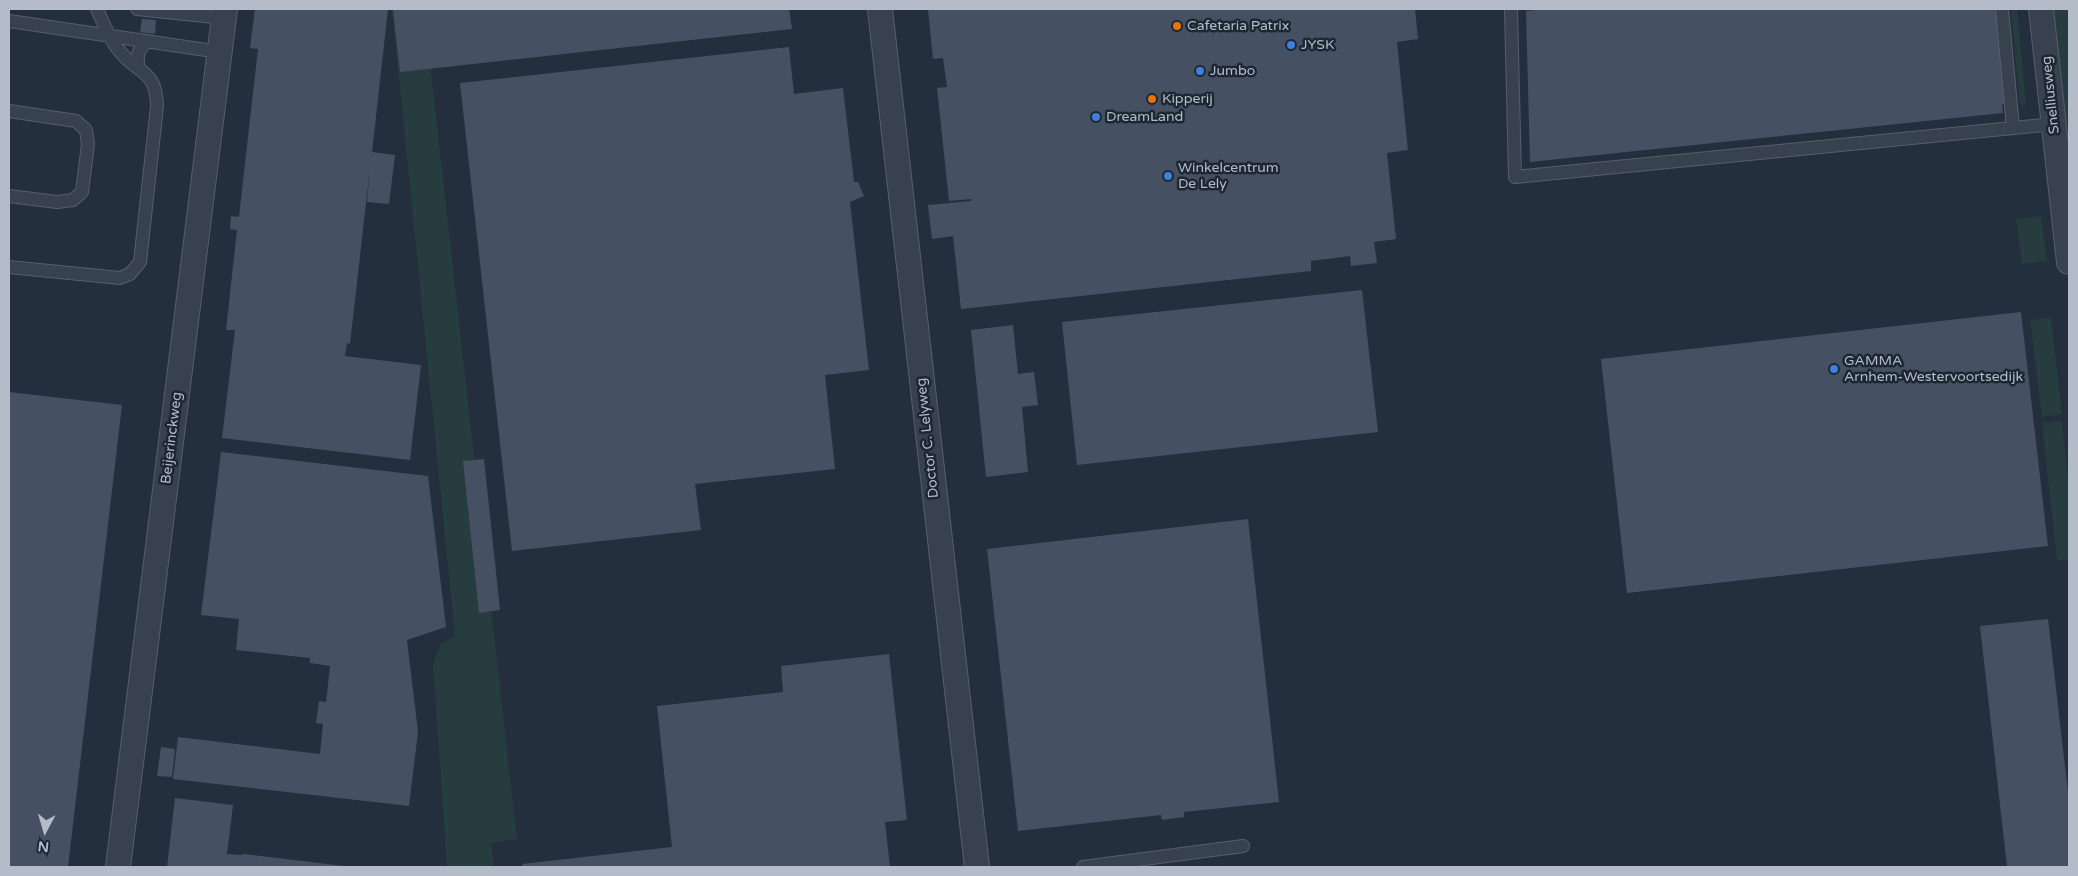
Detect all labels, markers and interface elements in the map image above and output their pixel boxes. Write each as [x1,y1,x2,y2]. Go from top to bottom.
place label: Cafetaria Patrix [1187,18,1289,34]
marker: Cafetaria Patrix [1171,20,1183,32]
place label: JYSK [1301,37,1334,53]
marker: JYSK [1285,39,1297,51]
street label: Snelliusweg [2039,55,2063,135]
place label: Jumbo [1210,63,1255,79]
marker: Jumbo [1194,65,1206,77]
place label: Kipperij [1162,91,1213,107]
marker: Kipperij [1146,93,1158,105]
place label: DreamLand [1106,109,1183,125]
marker: DreamLand [1090,111,1102,123]
place label: Winkelcentrum De Lely [1178,160,1279,192]
marker: Winkelcentrum De Lely [1162,170,1174,182]
place label: GAMMA Arnhem-Westervoortsedijk [1844,353,2023,386]
marker: GAMMA Arnhem-Westervoortsedijk [1828,363,1840,375]
street label: Doctor C. Lelyweg [913,377,943,499]
street label: Beijerinckweg [158,391,186,485]
north arrow [20,806,70,856]
text: N [37,837,50,855]

